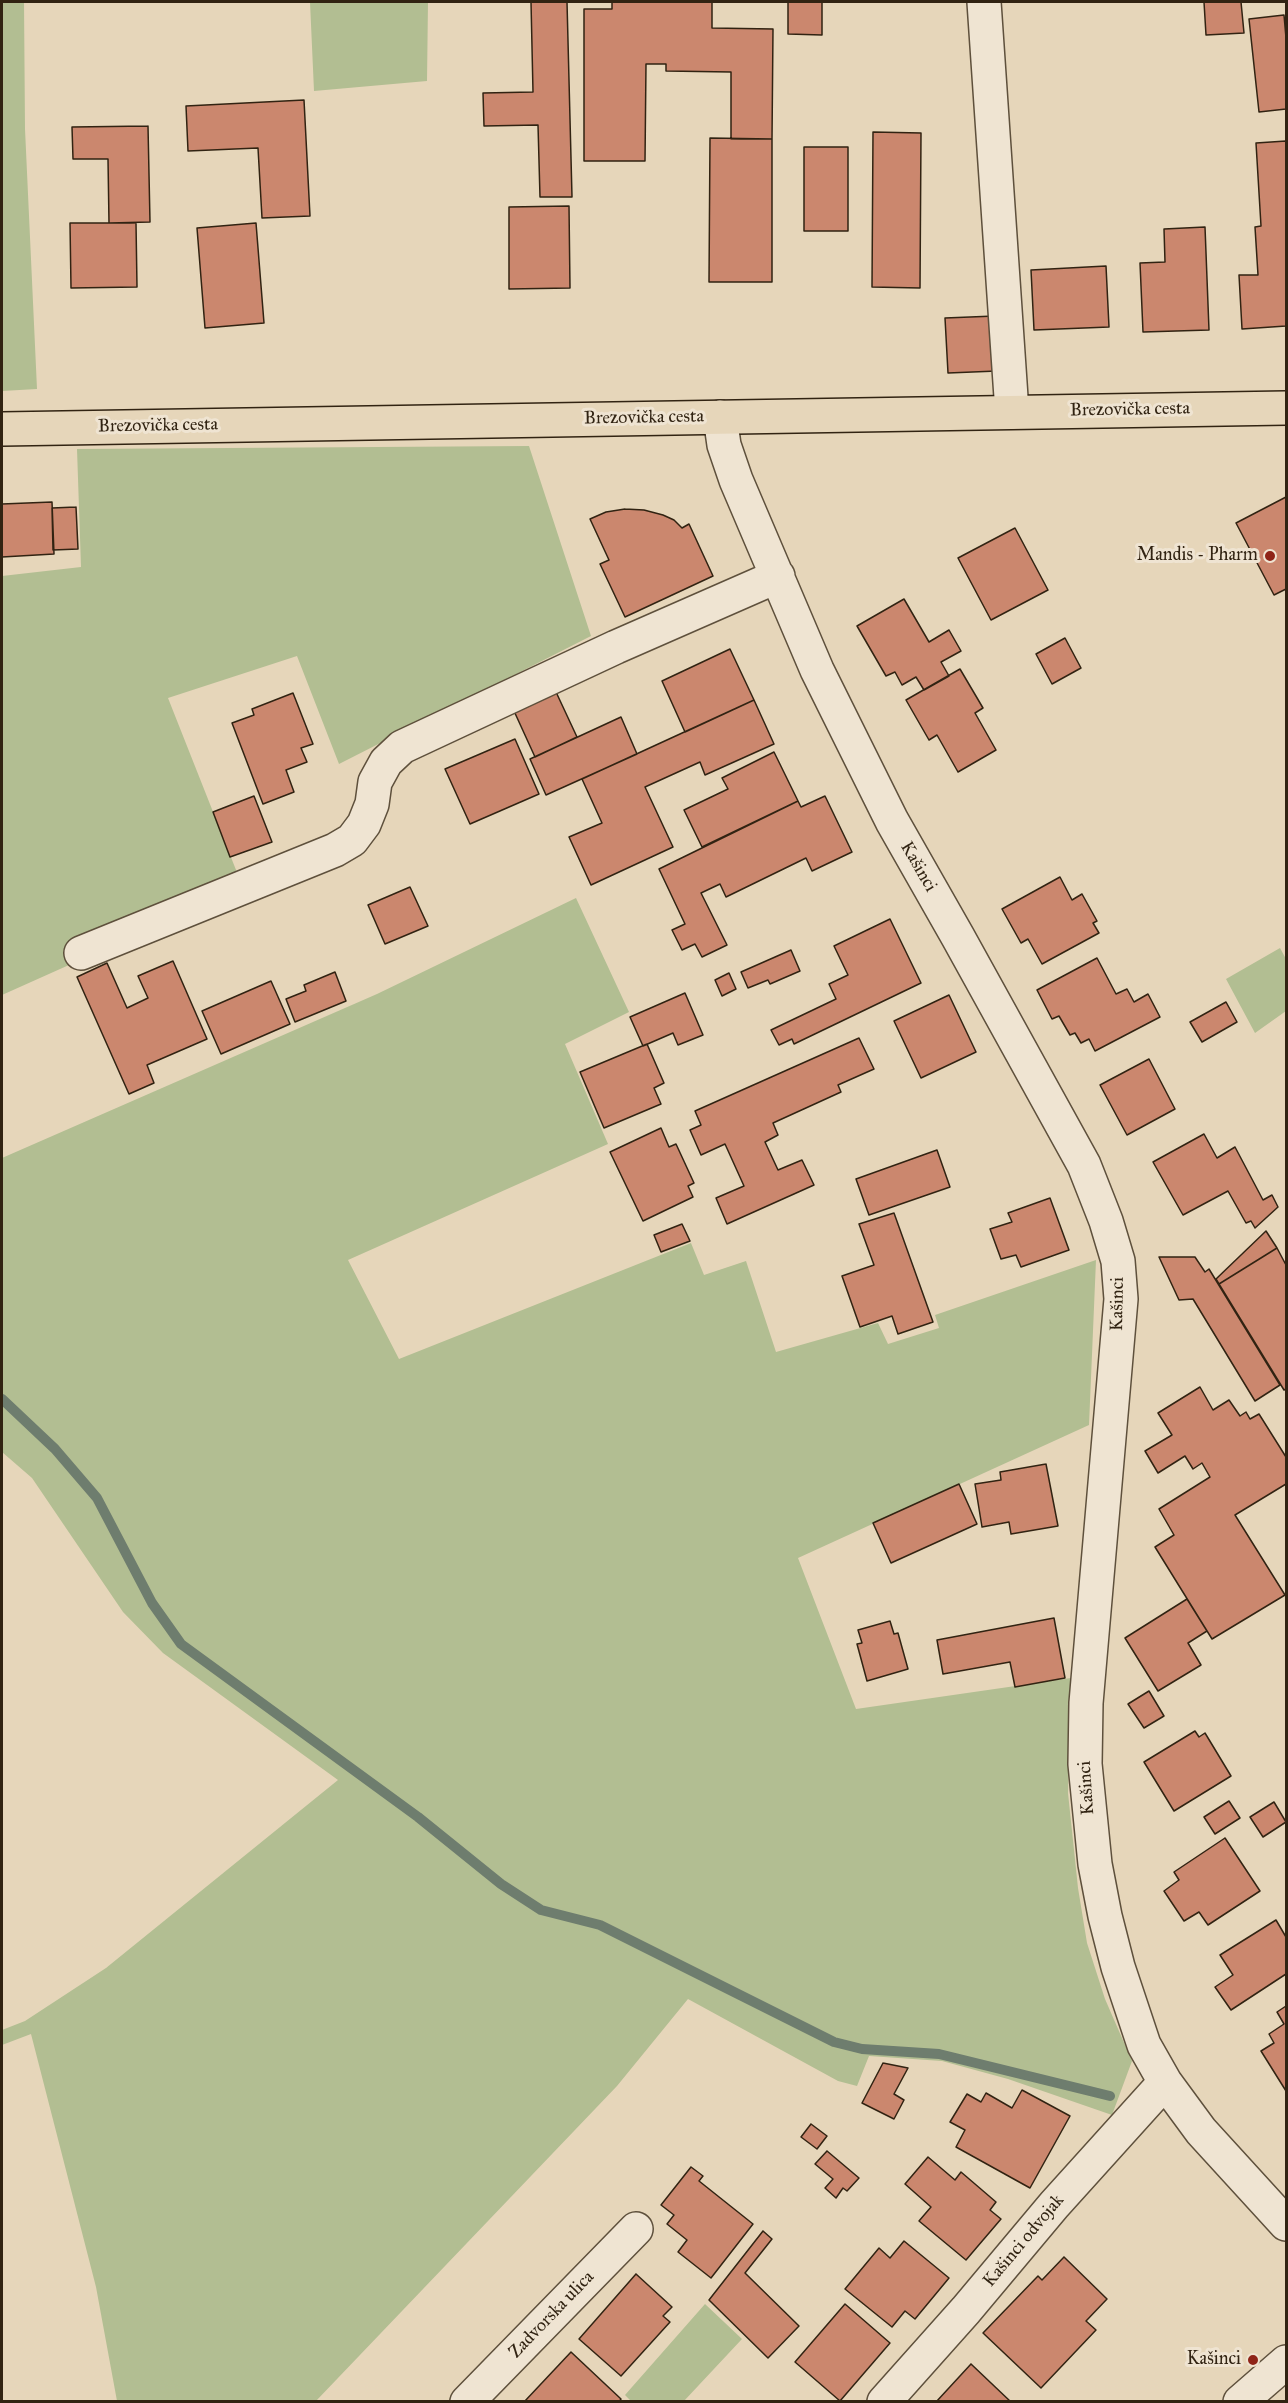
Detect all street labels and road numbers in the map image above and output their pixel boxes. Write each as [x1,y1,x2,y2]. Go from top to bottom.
street label: Brezovička cesta [1070,398,1190,422]
street label: Brezovička cesta [584,406,704,430]
street label: Brezovička cesta [98,414,218,438]
street label: Kašinci [895,838,941,896]
street label: Kašinci [1107,1277,1129,1331]
street label: Kašinci [1074,1760,1100,1816]
street label: Kašinci odvojak [979,2190,1069,2292]
street label: Zadvorska ulica [505,2267,599,2363]

